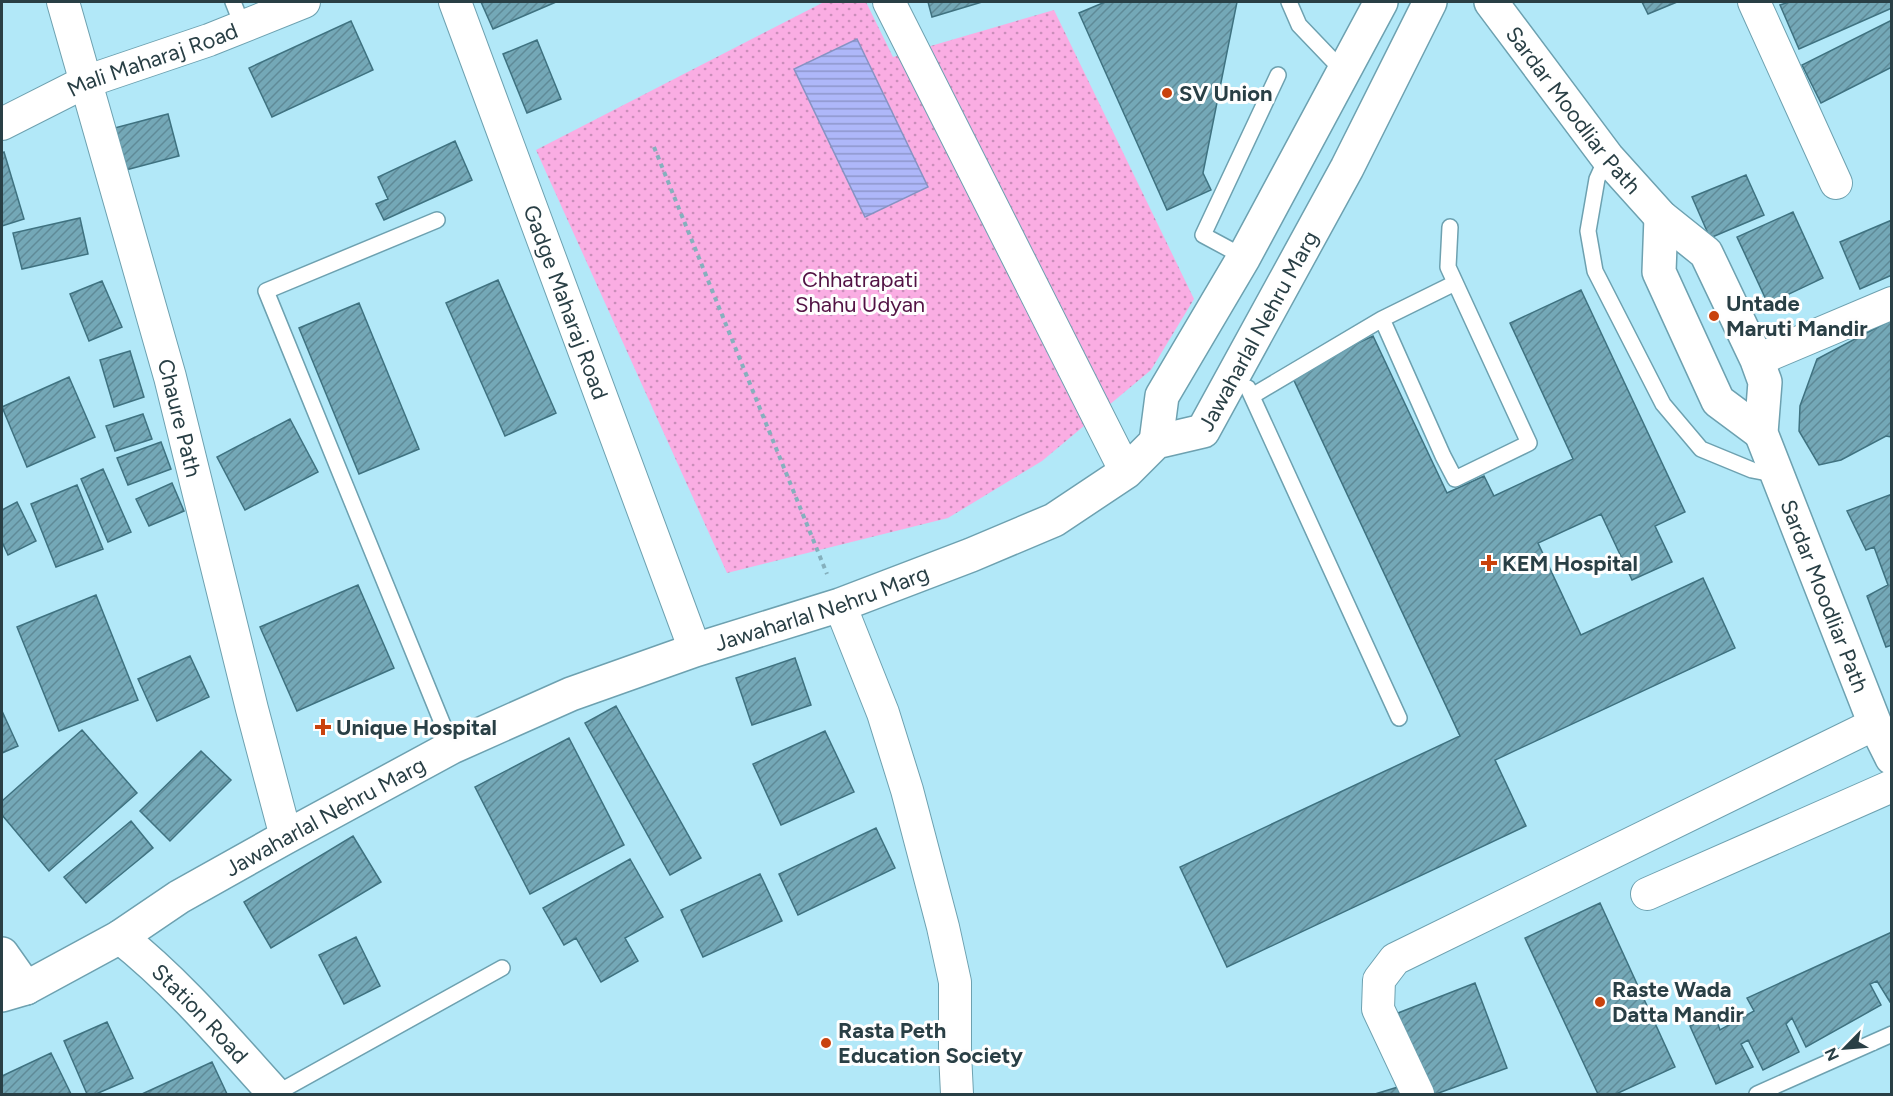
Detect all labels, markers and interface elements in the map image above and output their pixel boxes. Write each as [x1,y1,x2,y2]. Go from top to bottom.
street label: Mali Maharaj Road [62,16,242,102]
street label: Sardar Moodliar Path [1500,21,1647,199]
place label: SV Union [1179,80,1273,107]
marker: SV Union [1160,86,1174,100]
street label: Gadge Maharaj Road [518,201,614,403]
street label: Jawaharlal Nehru Marg [1192,226,1324,436]
park label: Chhatrapati Shahu Udyan [795,266,925,318]
place label: Untade Maruti Mandir [1726,290,1868,342]
marker: Untade Maruti Mandir [1707,309,1721,323]
street label: Chaure Path [152,356,208,480]
street label: Sardar Moodliar Path [1775,496,1875,696]
place label: KEM Hospital [1502,550,1638,577]
marker: KEM Hospital [1480,554,1498,572]
street label: Jawaharlal Nehru Marg [711,559,933,657]
place label: Unique Hospital [336,714,497,741]
marker: Unique Hospital [314,718,332,736]
street label: Jawaharlal Nehru Marg [220,751,430,882]
street label: Station Road [147,958,254,1069]
place label: Raste Wada Datta Mandir [1612,976,1745,1028]
marker: Raste Wada Datta Mandir [1593,995,1607,1009]
place label: Rasta Peth Education Society [838,1017,1023,1069]
north arrow [1815,1018,1875,1078]
marker: Rasta Peth Education Society [819,1036,833,1050]
text: N [1821,1045,1843,1064]

